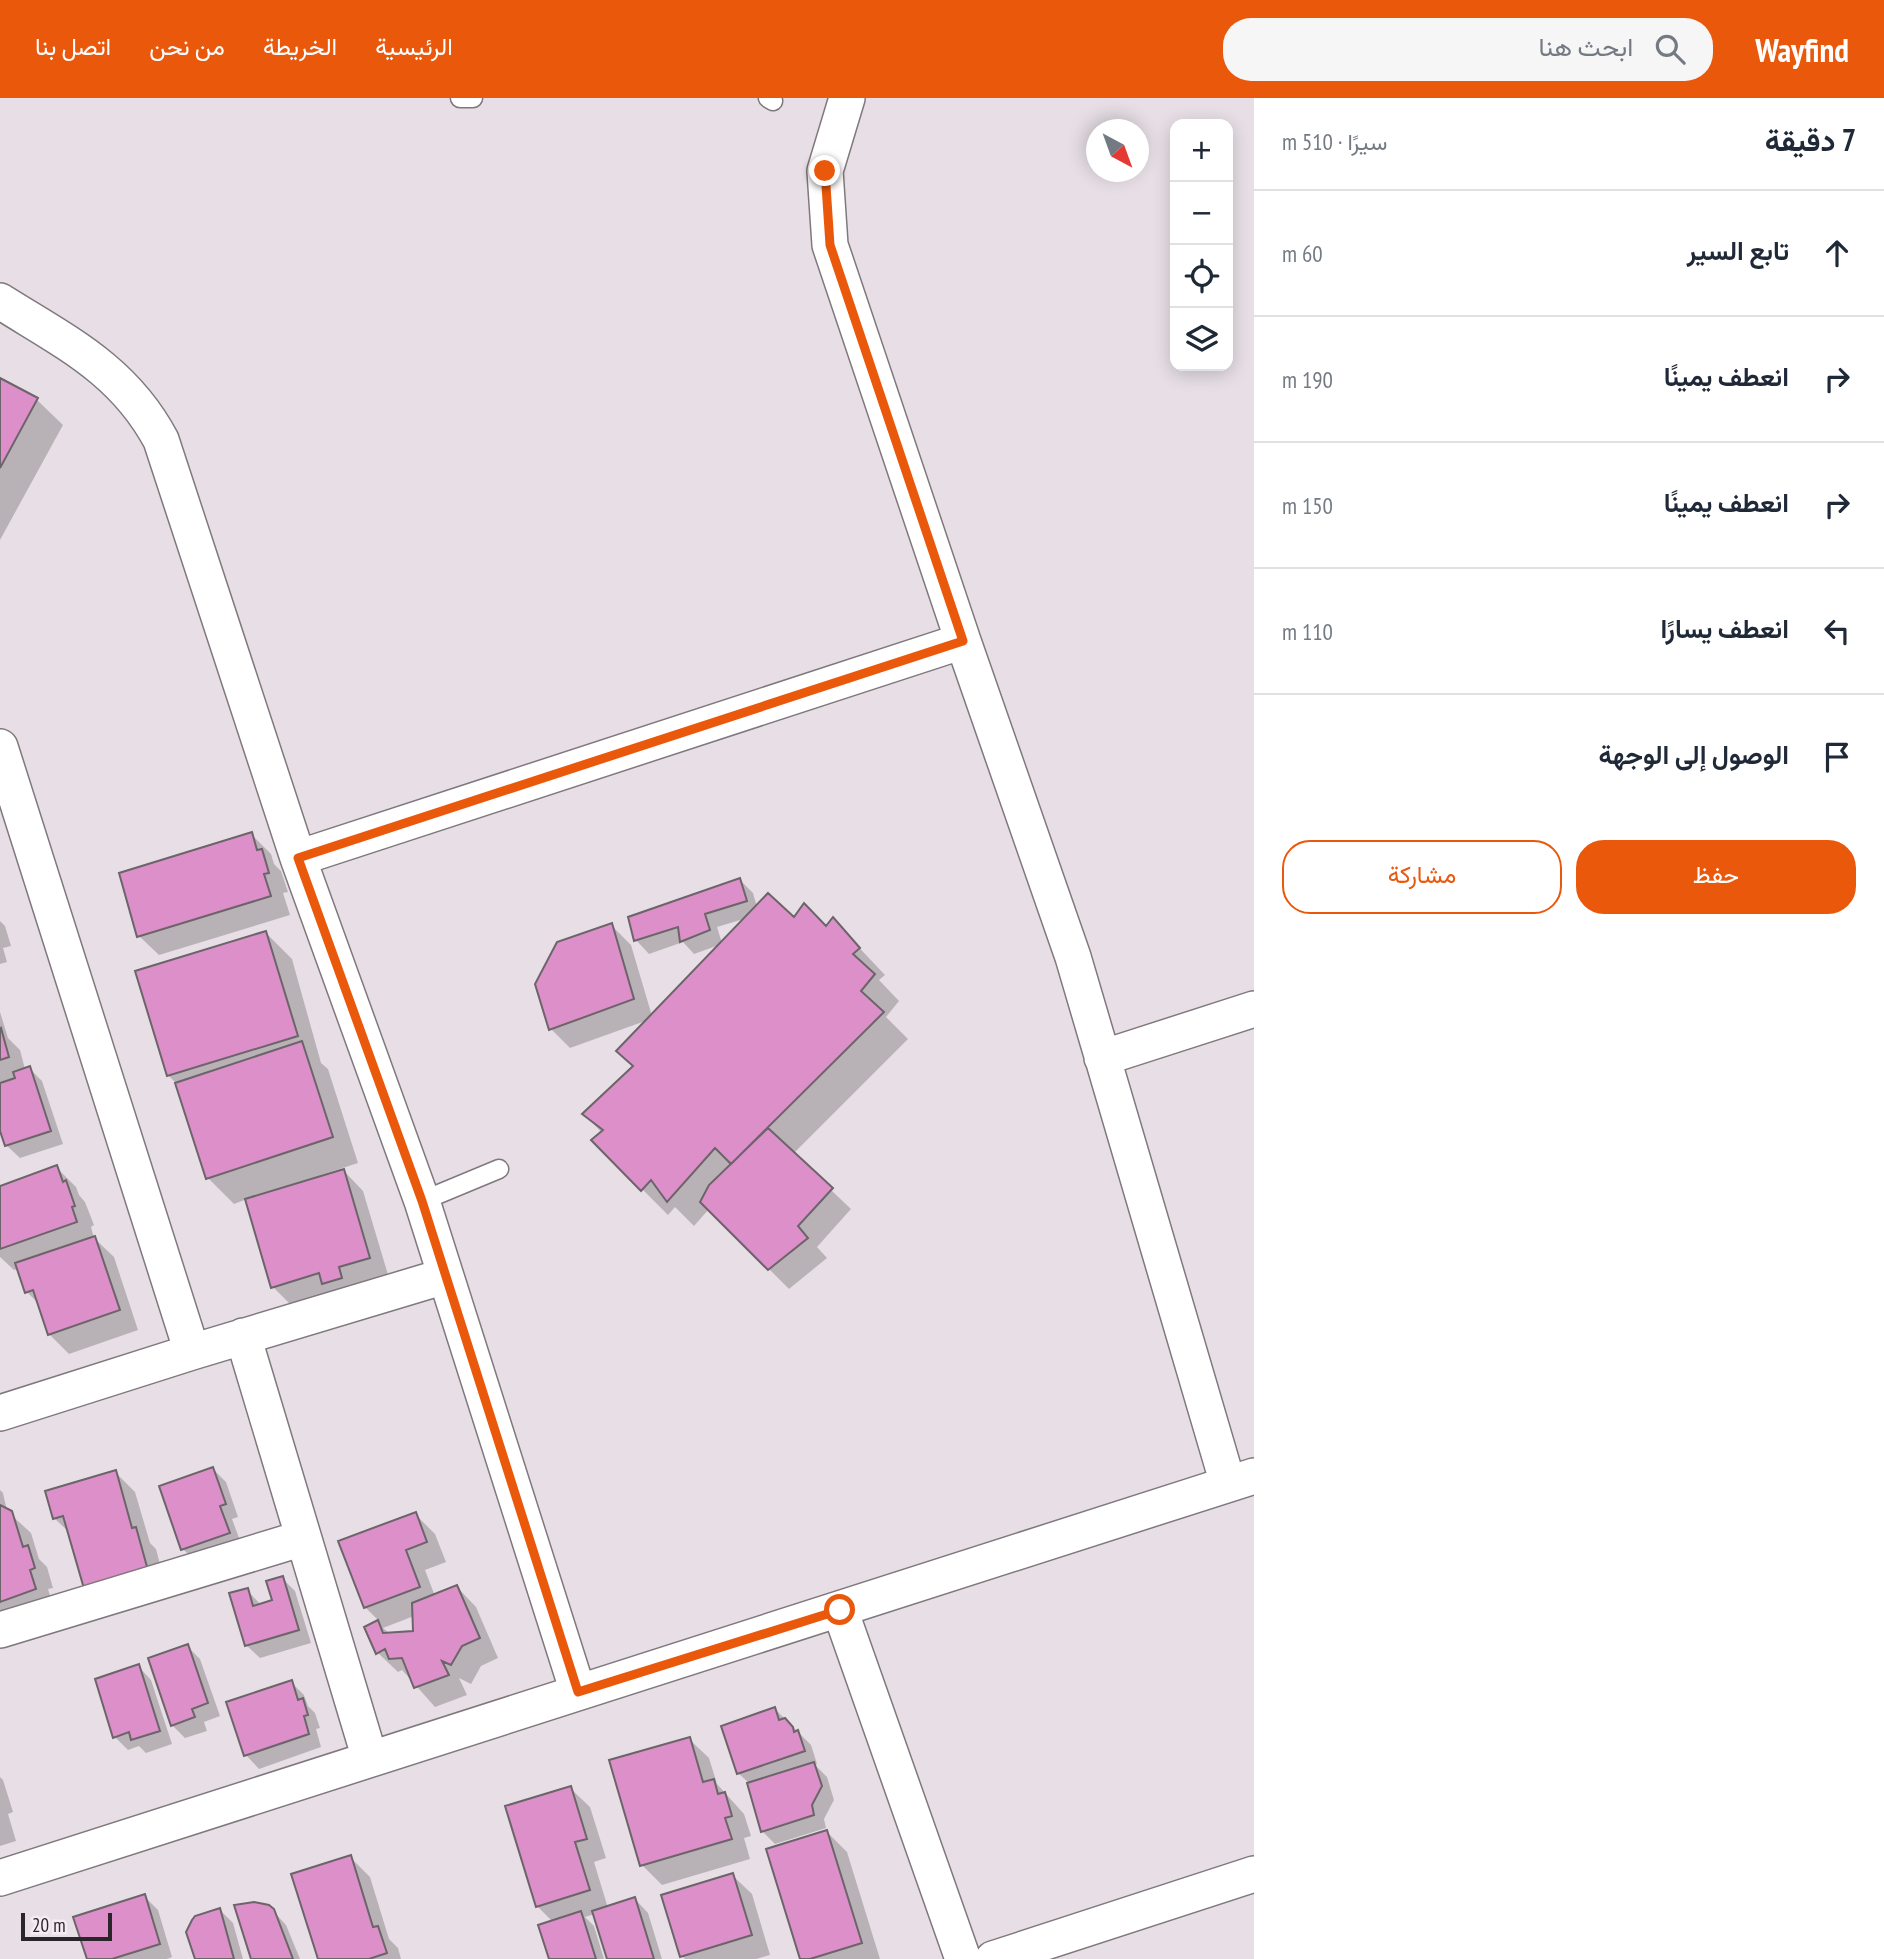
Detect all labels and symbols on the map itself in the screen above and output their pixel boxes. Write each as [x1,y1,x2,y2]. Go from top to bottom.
north arrow [1086,119,1149,182]
route end [809,155,840,186]
route start [824,1594,855,1625]
scale bar [21,1910,112,1942]

